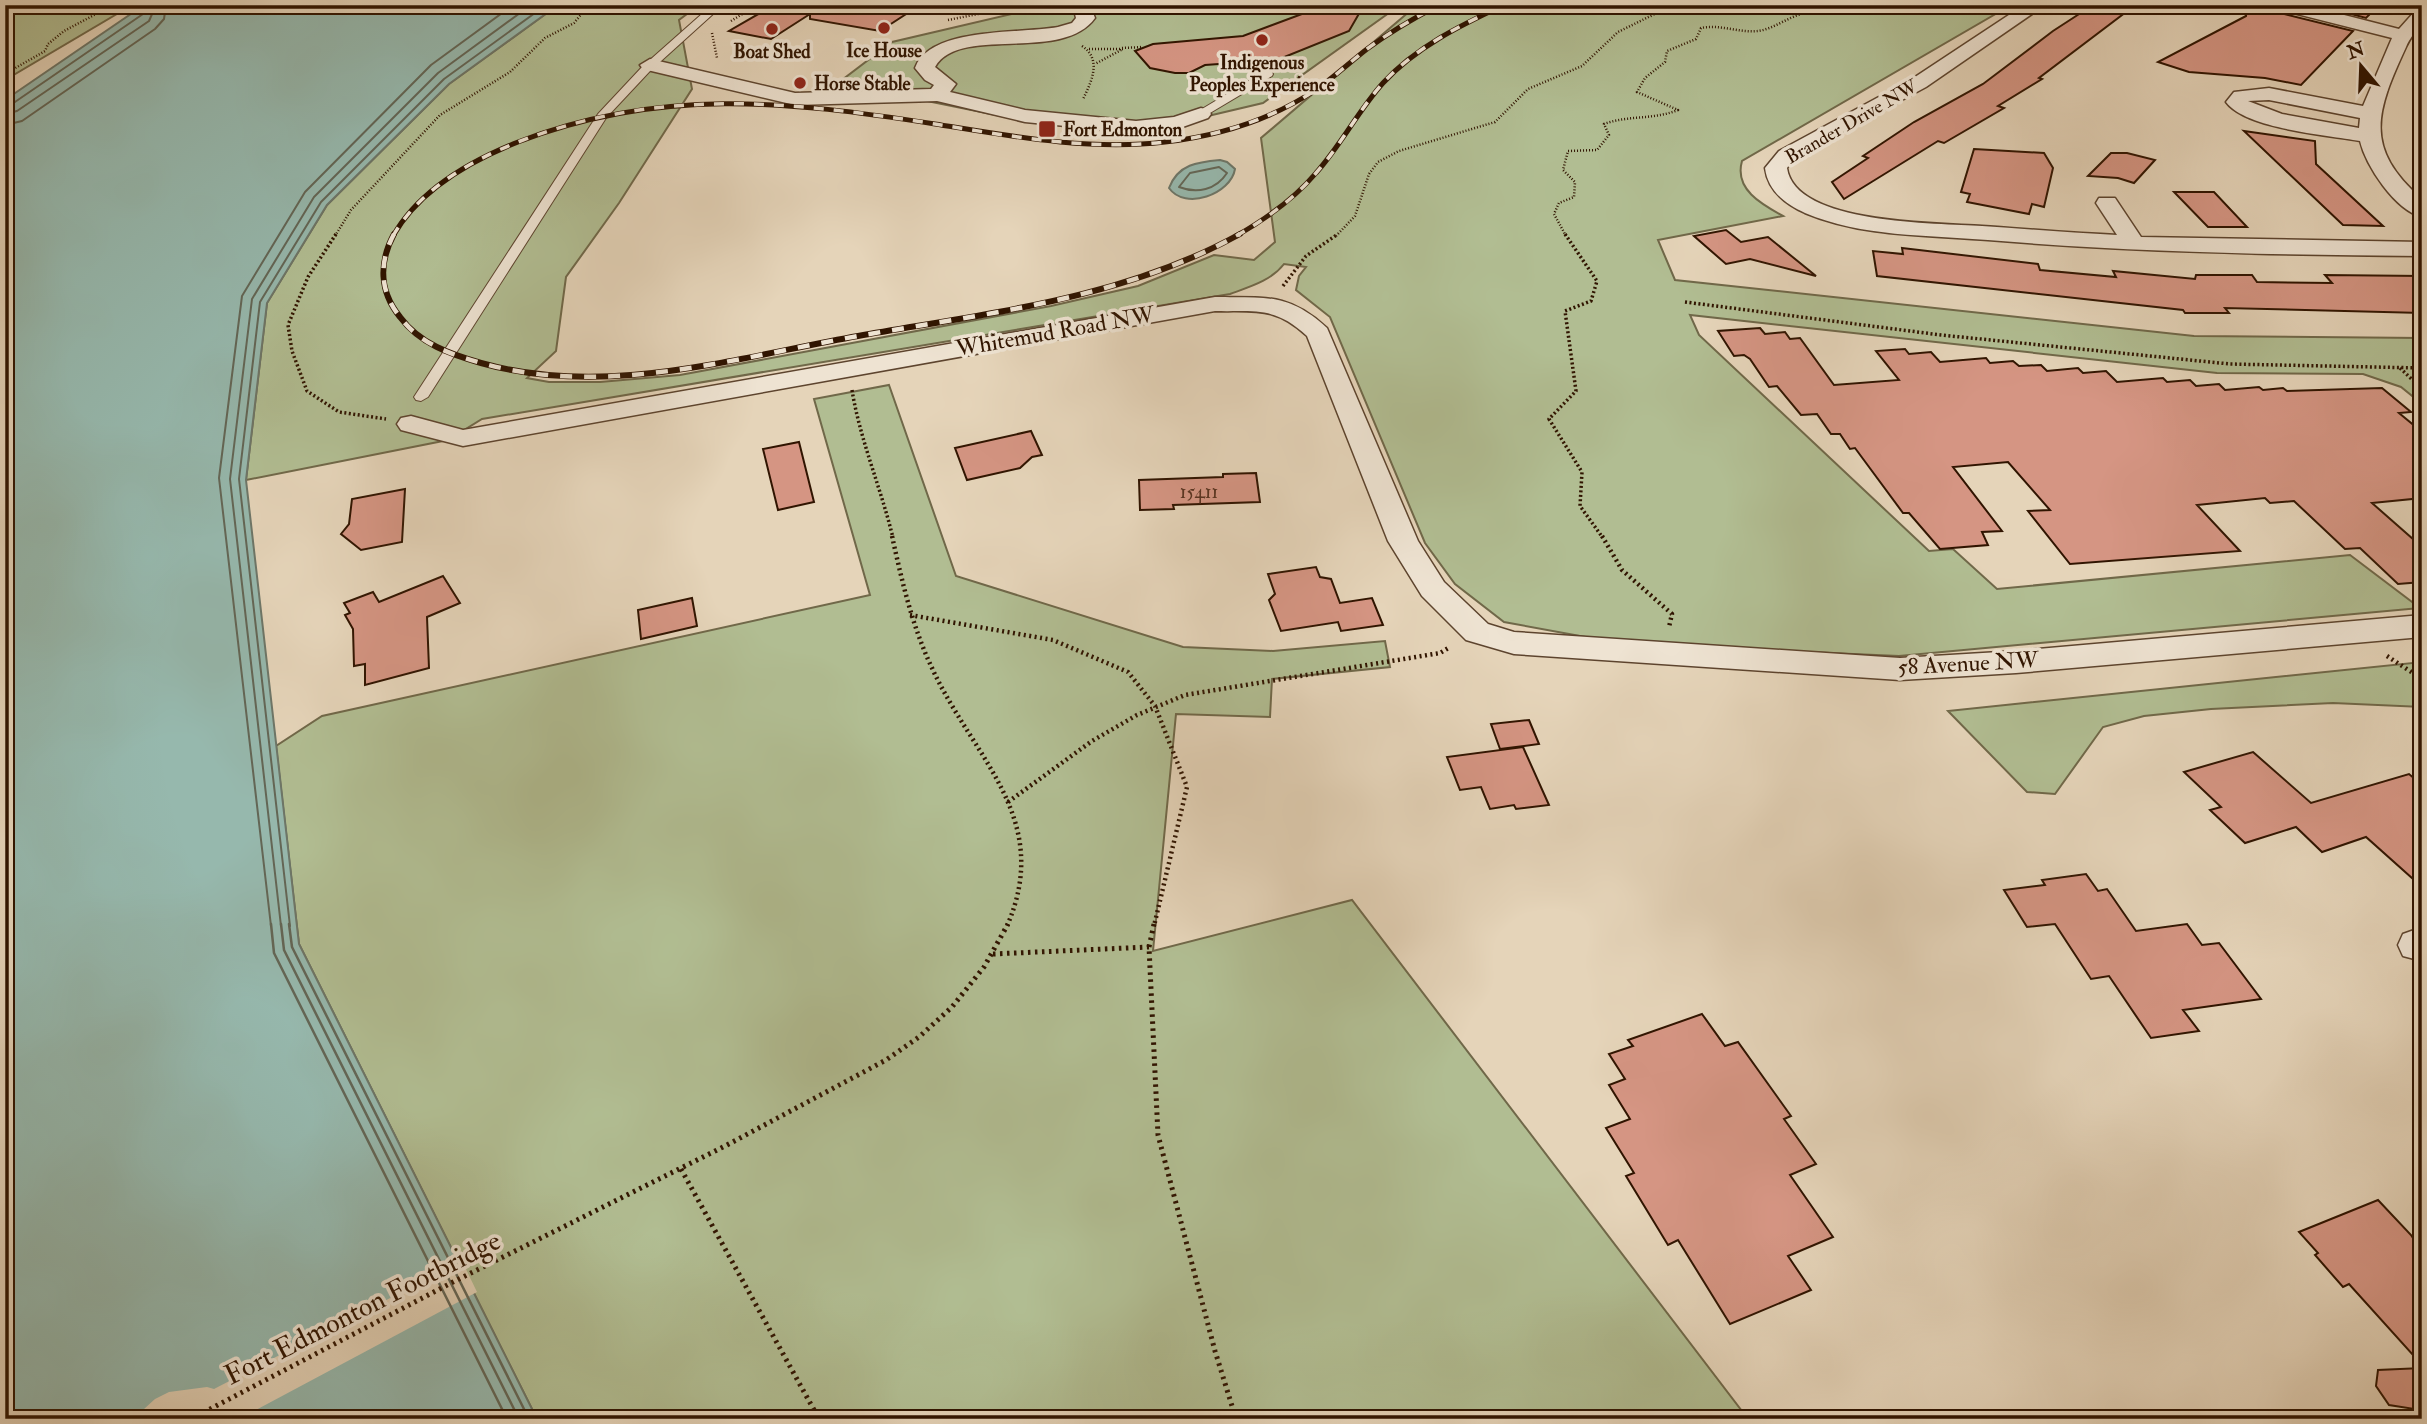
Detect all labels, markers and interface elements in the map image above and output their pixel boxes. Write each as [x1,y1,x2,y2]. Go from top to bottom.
marker: Ice House [876,20,892,36]
marker: Boat Shed [764,21,780,37]
marker: Indigenous Peoples Experience [1254,32,1270,48]
north arrow [2326,32,2396,102]
text: N [2343,36,2369,65]
place label: Ice House [846,39,922,63]
place label: Boat Shed [733,40,811,64]
place label: Indigenous Peoples Experience [1189,51,1335,98]
place label: Horse Stable [814,72,911,96]
street label: Brander Drive NW [1781,74,1923,170]
marker: Horse Stable [792,75,808,91]
place label: Fort Edmonton [1063,118,1183,142]
marker: Fort Edmonton [1037,119,1057,139]
street label: Whitemud Road NW [952,299,1158,363]
house number: 15411 [1180,480,1218,504]
street label: 58 Avenue NW [1897,645,2041,682]
street label: Fort Edmonton Footbridge [219,1223,507,1393]

